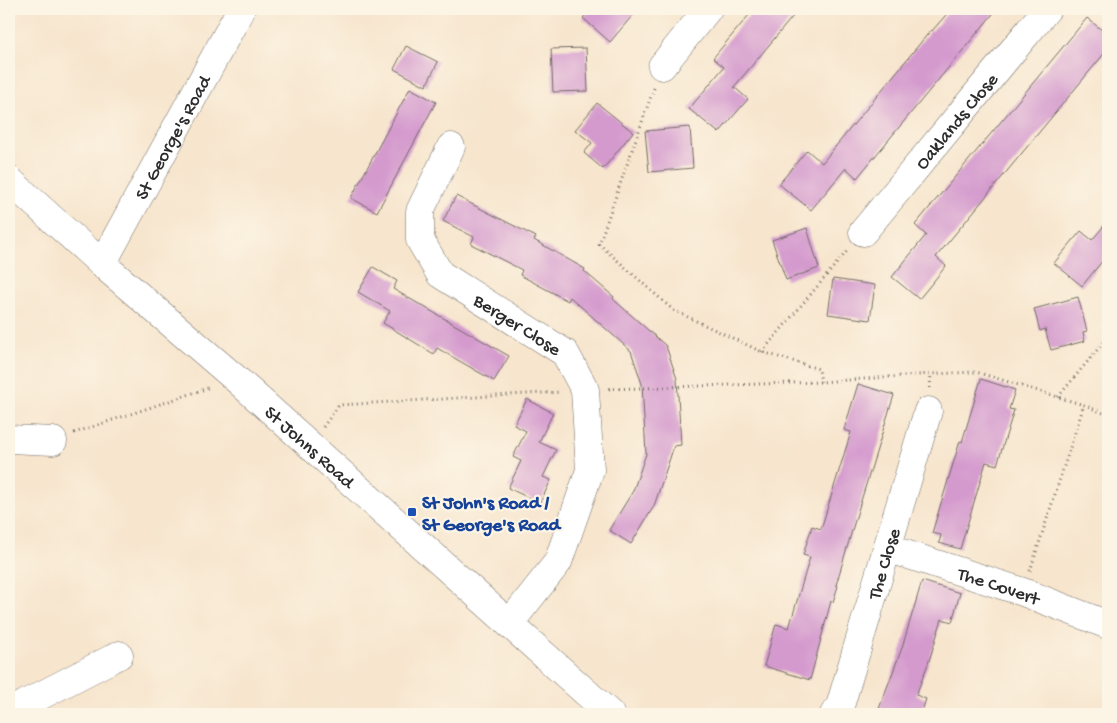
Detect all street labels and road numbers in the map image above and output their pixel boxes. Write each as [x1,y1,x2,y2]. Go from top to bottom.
street label: Oaklands Close [912,69,1005,175]
street label: St George's Road [131,71,218,204]
street label: Berger Close [467,290,565,363]
street label: St Johns Road [258,402,359,496]
street label: The Close [864,526,907,603]
street label: The Covert [953,563,1044,613]

